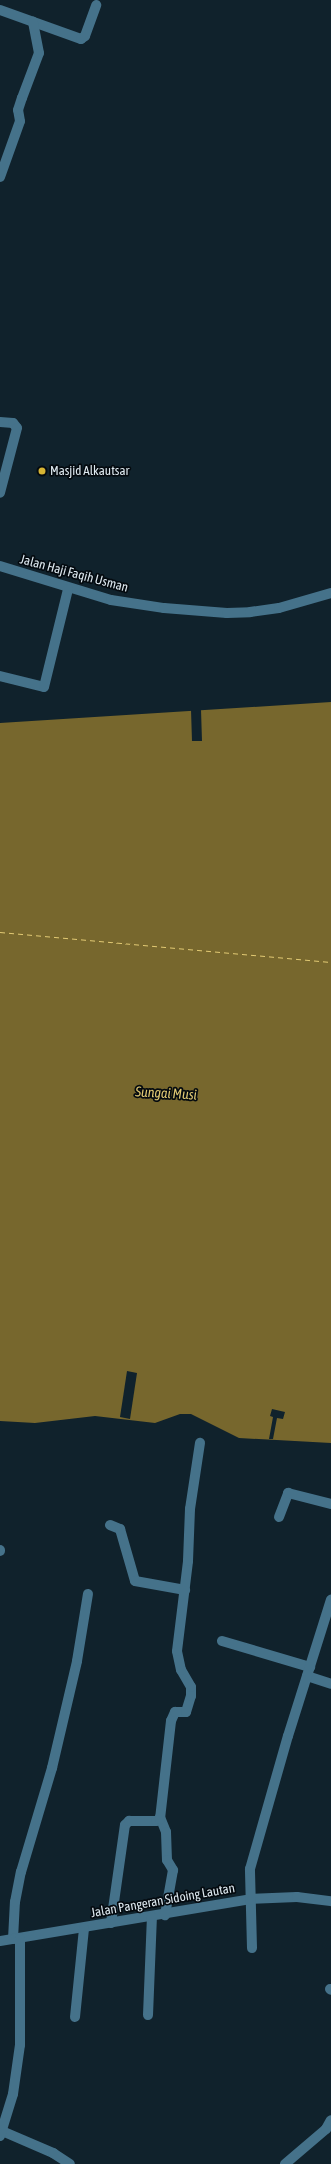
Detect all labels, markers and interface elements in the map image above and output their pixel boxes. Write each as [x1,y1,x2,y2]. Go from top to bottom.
place label: Masjid Alkautsar [50,463,129,479]
marker: Masjid Alkautsar [37,466,47,476]
street label: Jalan Haji Faqih Usman [18,552,130,596]
water label: Sungai Musi [135,1083,197,1103]
street label: Jalan Pangeran Sidoing Lautan [90,1881,236,1921]

